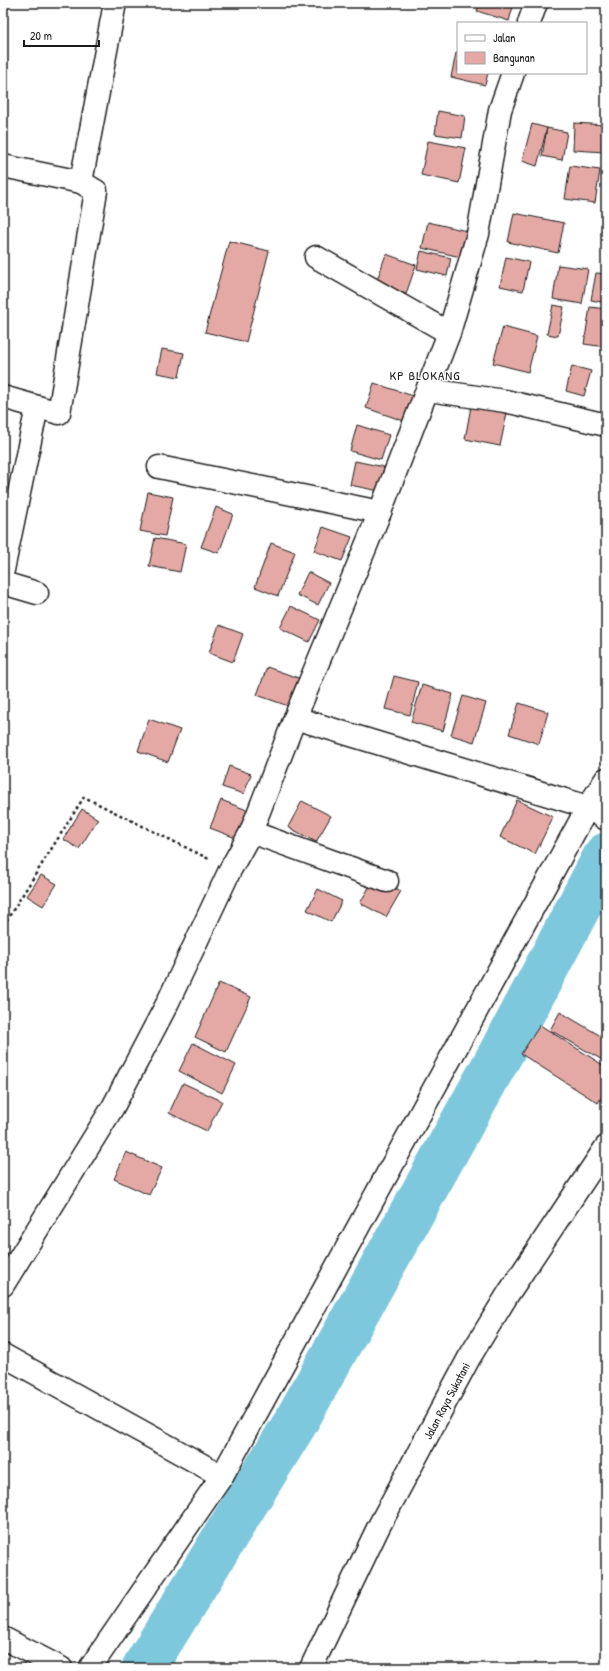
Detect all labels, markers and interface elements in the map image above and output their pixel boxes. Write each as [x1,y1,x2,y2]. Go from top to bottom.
scale bar [24,22,99,48]
legend [457,22,587,74]
text: 20 m [30,27,52,44]
text: Jalan [493,29,515,46]
text: Bangunan [493,49,535,66]
district label: KP BLOKANG [390,366,461,384]
street label: Jalan Raya Sukatani [419,1359,474,1442]

